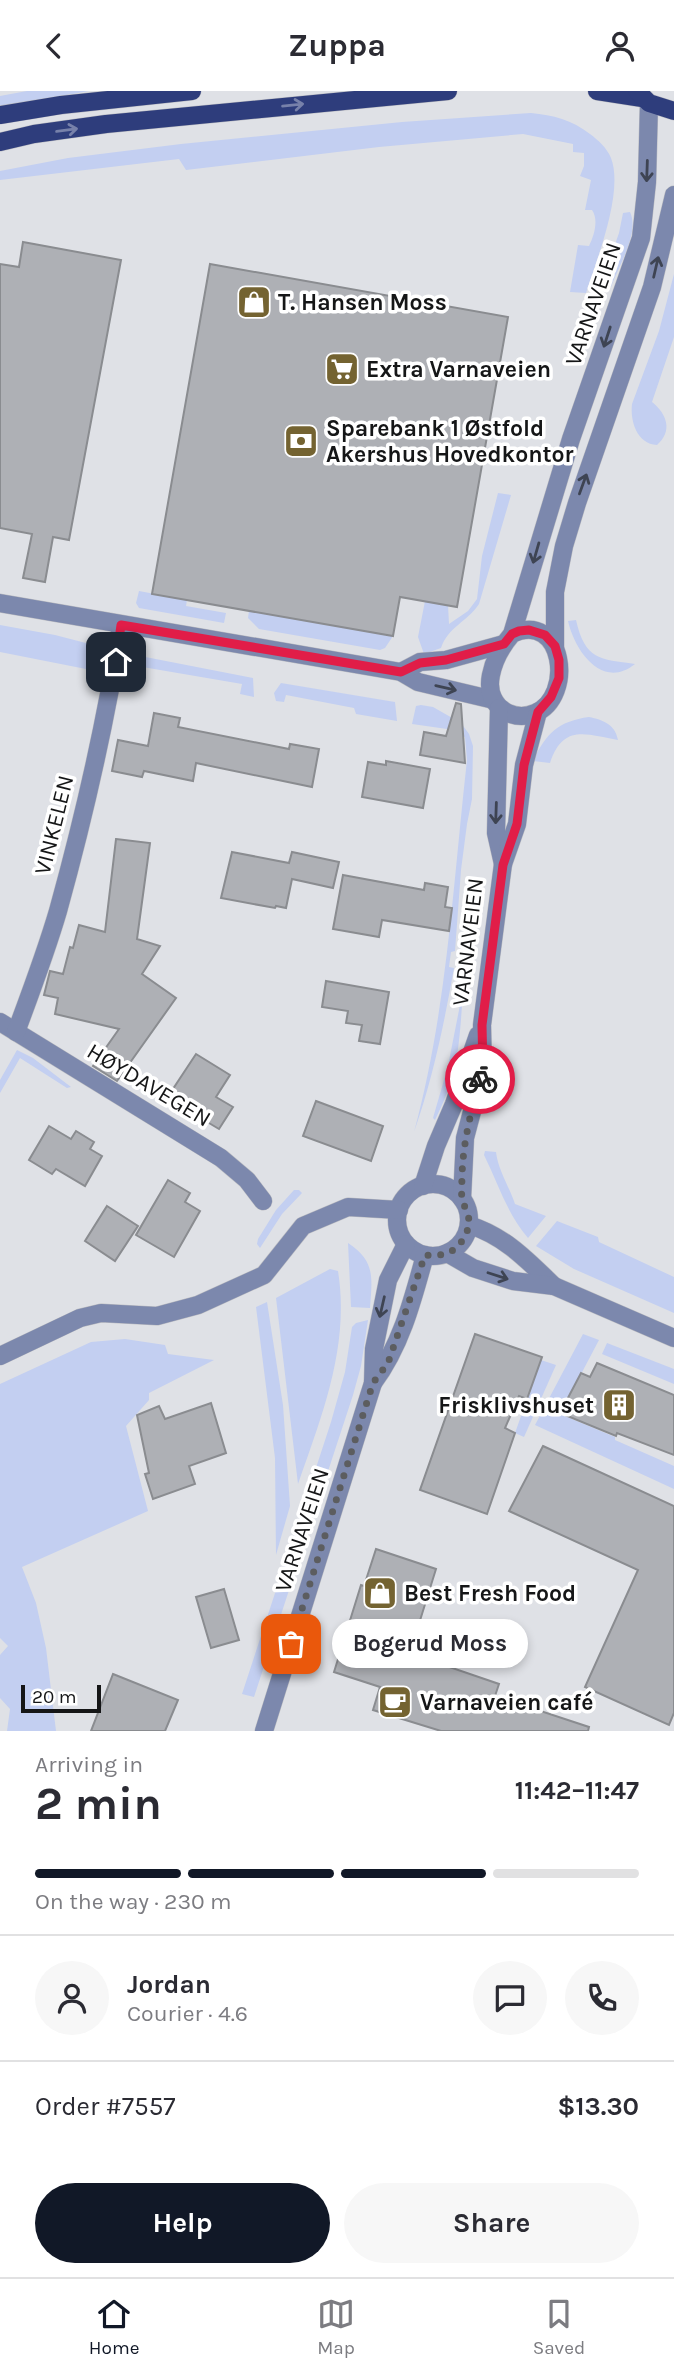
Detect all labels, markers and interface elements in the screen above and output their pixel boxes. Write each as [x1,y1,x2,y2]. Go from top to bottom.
icon: back [35,27,73,65]
text: Zuppa [288,27,386,64]
icon: person [601,27,639,65]
one-way arrow [281,98,304,111]
one-way arrow [55,123,78,136]
one-way arrow [641,160,654,183]
street label: VARNAVEIEN [559,239,627,369]
one-way arrow [651,257,664,279]
shop icon: T. Hansen Moss [235,283,273,321]
place label: T. Hansen Moss [278,289,447,316]
one-way arrow [600,326,612,348]
supermarket icon: Extra Varnaveien [323,350,361,388]
place label: Extra Varnaveien [366,356,551,383]
place label: Sparebank 1 Østfold Akershus Hovedkontor [326,415,574,468]
bank icon: Sparebank 1 Østfold Akershus Hovedkontor [282,422,320,460]
one-way arrow [578,473,590,495]
one-way arrow [528,542,541,564]
pin [86,632,146,692]
icon: home [97,643,135,681]
one-way arrow [435,682,457,695]
street label: VINKELEN [29,773,79,877]
one-way arrow [490,801,503,824]
street label: VARNAVEIEN [447,876,489,1008]
street label: HØYDAVEGEN [82,1037,216,1133]
courier [445,1044,515,1114]
icon: bike [461,1060,499,1098]
one-way arrow [487,1271,509,1284]
one-way arrow [374,1295,388,1318]
building icon: Frisklivshuset [600,1386,638,1424]
place label: Frisklivshuset [438,1392,594,1419]
street label: VARNAVEIEN [269,1465,335,1595]
shop icon: Best Fresh Food [361,1574,399,1612]
place label: Best Fresh Food [404,1580,576,1607]
pin [261,1614,321,1674]
callout: Bogerud Moss [333,1619,529,1669]
icon: bag [272,1625,310,1663]
text: Bogerud Moss [353,1630,507,1657]
scale bar [21,1682,102,1714]
cafe icon: Varnaveien café [376,1683,414,1721]
text: 20 m [32,1686,77,1708]
place label: Varnaveien café [420,1689,594,1716]
text: Arriving in [35,1751,143,1778]
text: 11:42–11:47 [515,1775,639,1806]
text: 2 min [35,1777,162,1831]
text: On the way · 230 m [35,1888,232,1915]
button: person [35,1961,109,2035]
button: chat [473,1961,547,2035]
button: phone [565,1961,639,2035]
text: Jordan [127,1969,211,2000]
text: Courier · 4.6 [127,2000,248,2027]
text: Order #7557 [35,2091,176,2122]
text: $13.30 [557,2091,639,2122]
button: Help [35,2183,330,2263]
button: Share [344,2183,639,2263]
tab: Home [89,2295,139,2359]
tab: Map [317,2295,355,2359]
tab: Saved [533,2295,585,2359]

